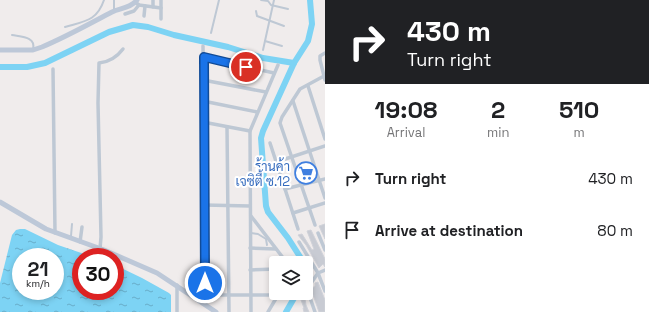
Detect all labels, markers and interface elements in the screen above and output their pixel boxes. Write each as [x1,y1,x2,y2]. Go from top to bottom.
text: 430 m [407,13,491,49]
icon: right [341,16,393,68]
text: Turn right [407,48,491,71]
pin [229,50,263,84]
icon: arrive [235,56,257,78]
text: 19:08 [375,94,437,125]
text: 2 [491,94,505,125]
text: 510 [559,94,599,125]
text: Arrival [387,124,425,141]
text: min [487,124,509,141]
text: m [574,124,585,141]
place label: ร้านค้า เจซิตี้ ซ.12 [235,157,290,190]
supermarket icon: ร้านค้า เจซิตี้ ซ.12 [293,160,319,186]
icon: right [341,167,363,189]
text: Turn right [375,169,446,188]
text: 430 m [588,169,633,188]
icon: arrive [341,219,363,241]
text: Arrive at destination [375,221,523,240]
text: 80 m [597,221,633,240]
speed limit sign: 30 [72,248,124,300]
text: 21 [28,256,48,282]
map controls [269,256,313,300]
button: layers [269,256,313,300]
position arrow [184,262,226,304]
text: km/h [26,277,50,290]

